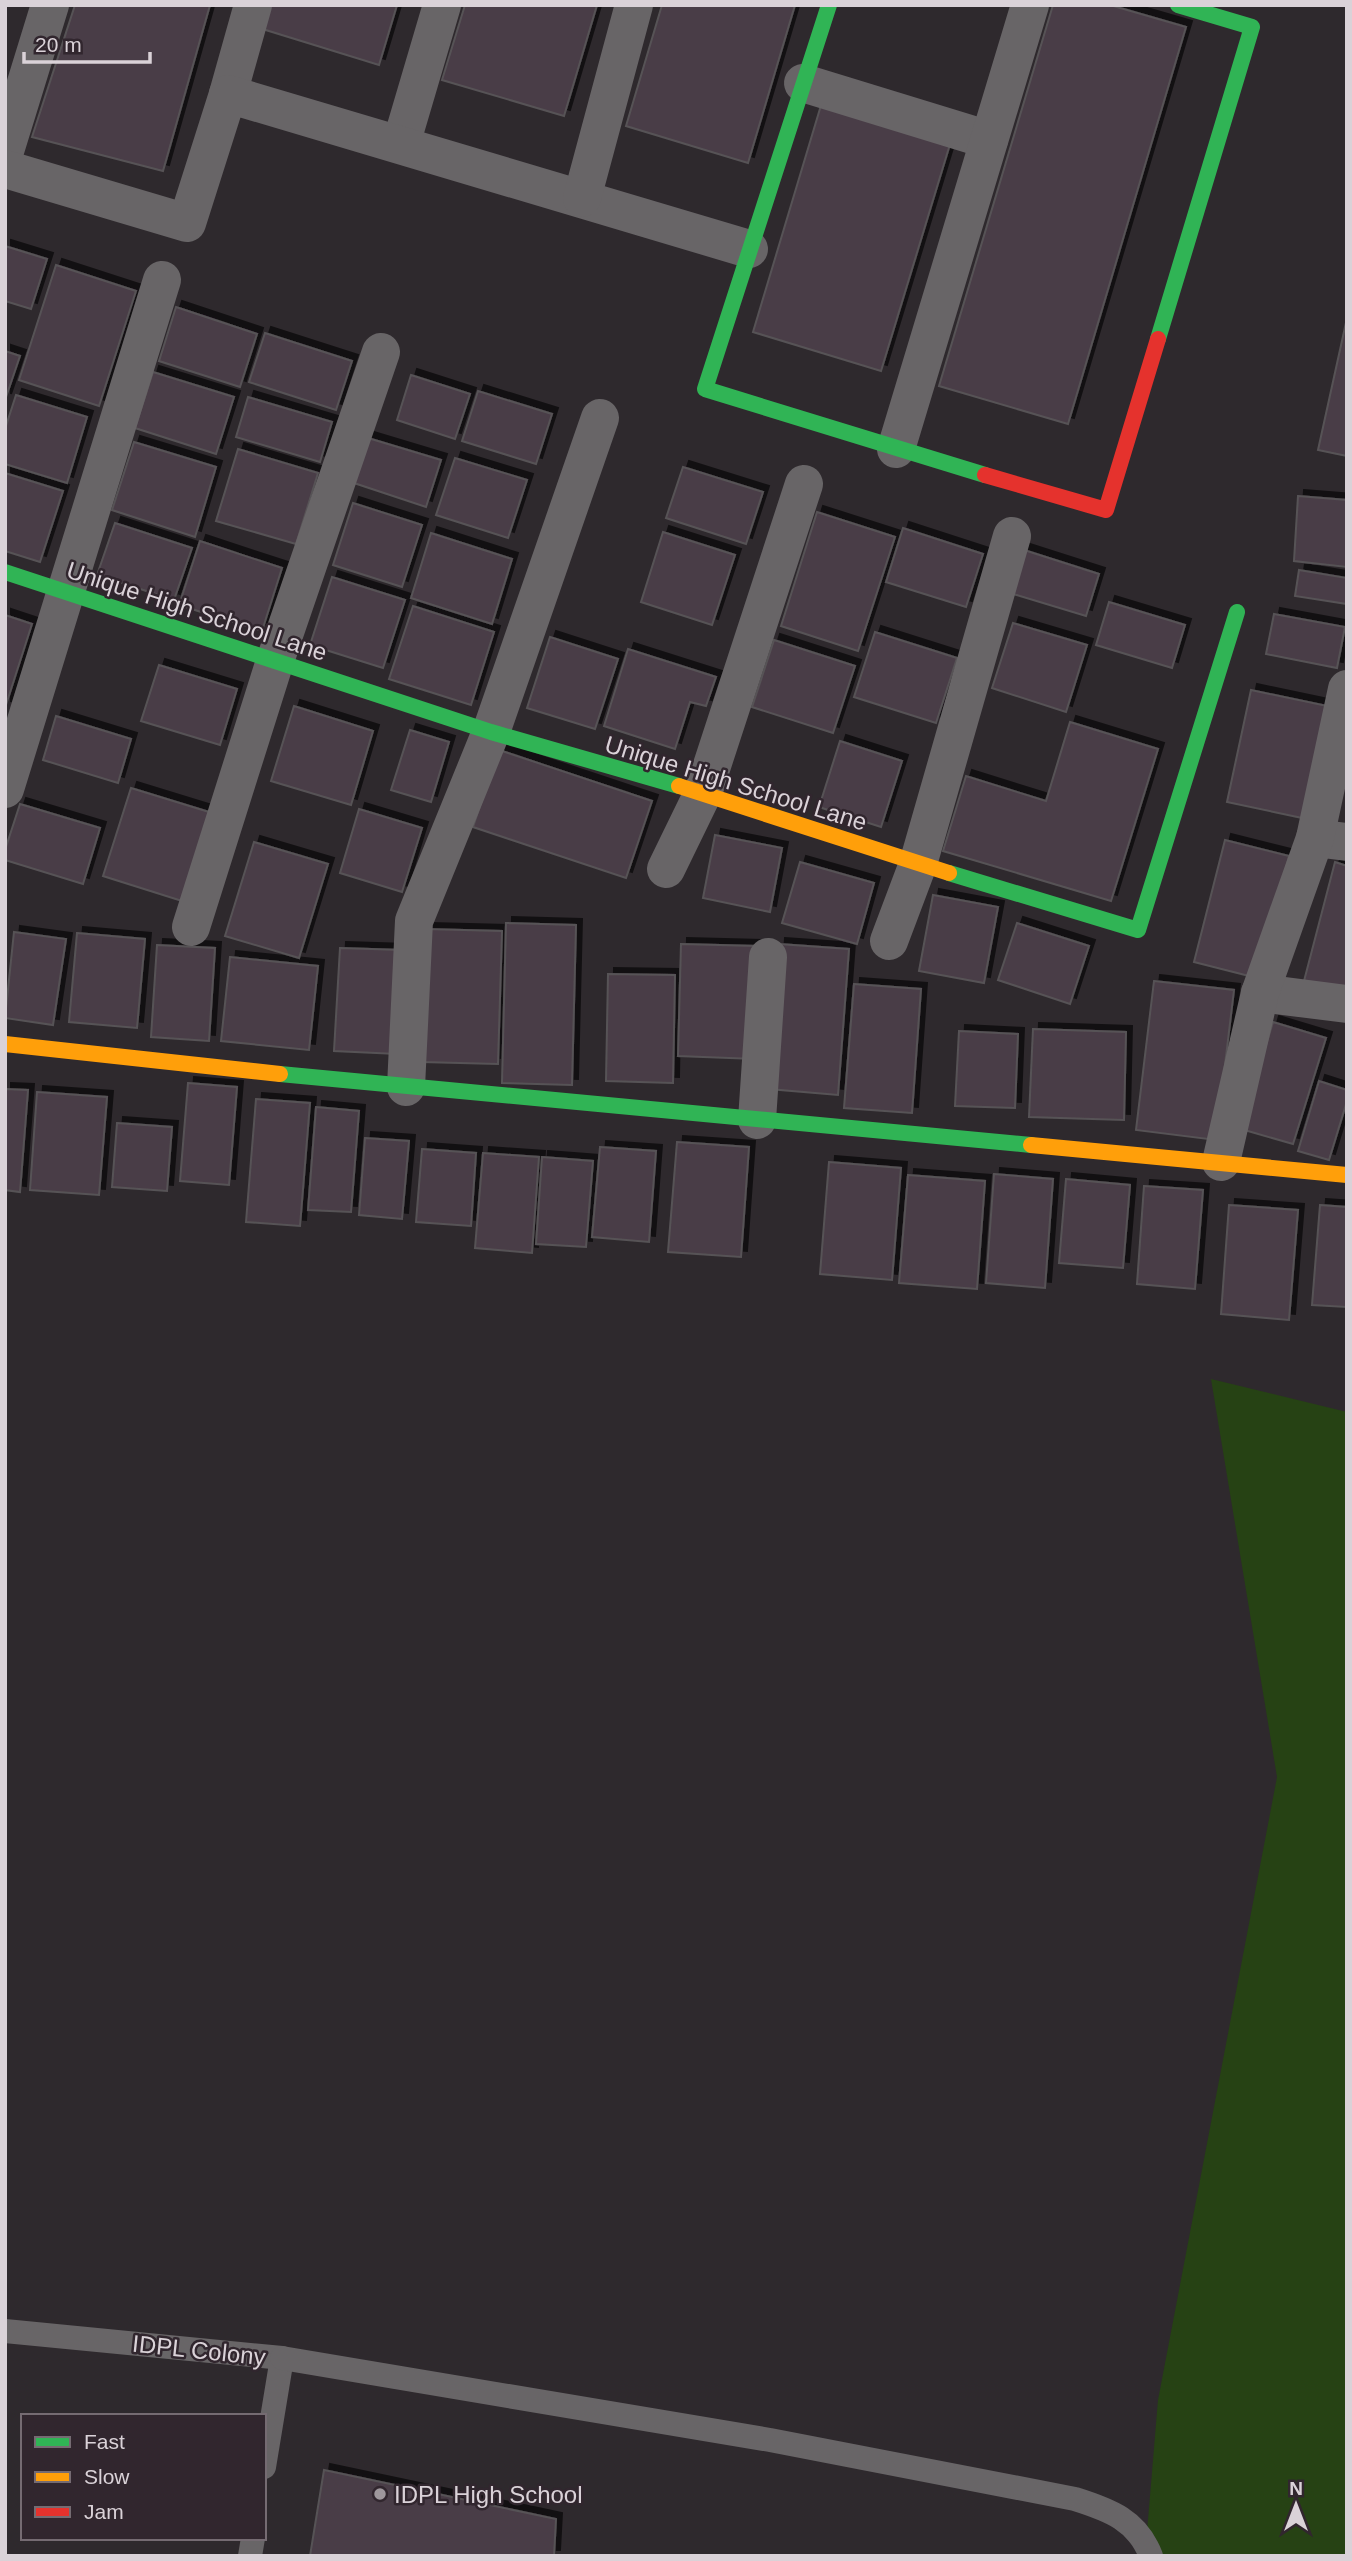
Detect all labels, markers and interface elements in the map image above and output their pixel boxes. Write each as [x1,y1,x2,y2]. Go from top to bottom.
scale bar [24,21,150,65]
text: 20 m [35,33,82,56]
street label: Unique High School Lane [63,556,331,666]
street label: Unique High School Lane [602,730,870,836]
street label: IDPL Colony [131,2330,267,2370]
legend [21,2414,266,2540]
text: Fast [84,2430,125,2453]
text: Slow [84,2465,130,2488]
north arrow [1261,2470,1331,2540]
text: N [1289,2478,1303,2499]
place label: IDPL High School [394,2481,583,2508]
marker: IDPL High School [372,2486,388,2502]
text: Jam [84,2500,124,2523]

